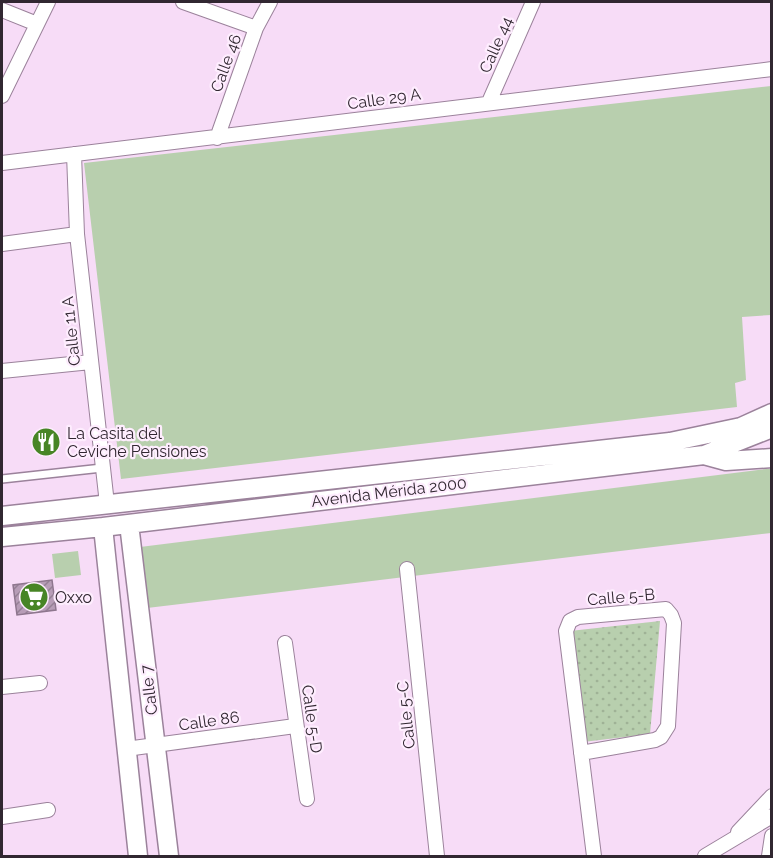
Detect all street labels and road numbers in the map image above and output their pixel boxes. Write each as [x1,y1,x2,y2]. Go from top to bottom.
street label: Calle 44 [475,14,517,76]
street label: Calle 46 [207,31,245,95]
street label: Calle 29 A [346,84,422,114]
street label: Calle 11 A [58,295,84,367]
street label: Avenida Mérida 2000 [310,473,468,511]
street label: Calle 5-B [586,585,656,609]
street label: Calle 7 [136,663,162,716]
street label: Calle 5-C [393,680,419,750]
street label: Calle 5-D [298,684,326,754]
street label: Calle 86 [177,707,241,735]

